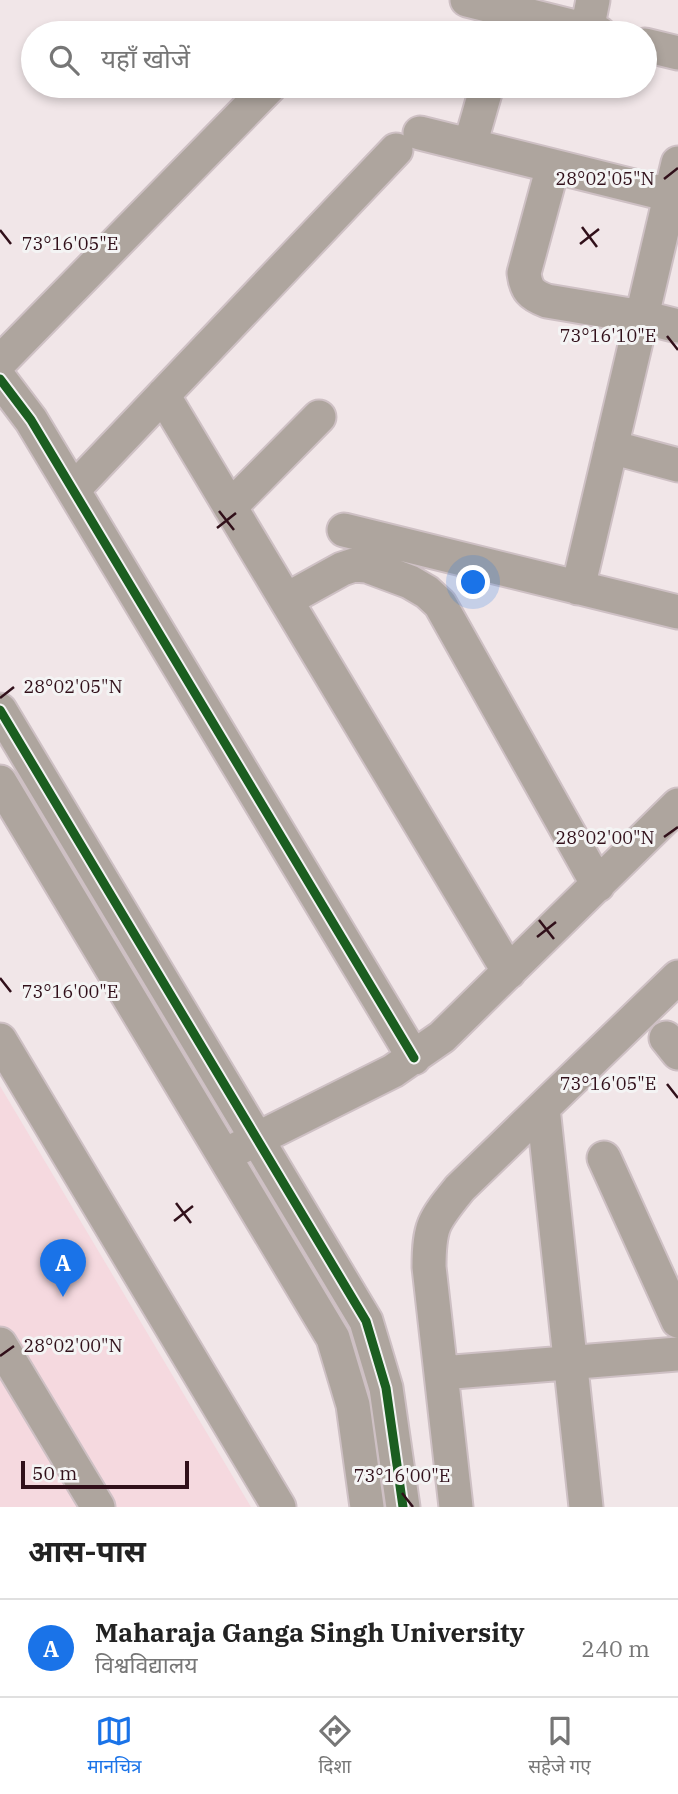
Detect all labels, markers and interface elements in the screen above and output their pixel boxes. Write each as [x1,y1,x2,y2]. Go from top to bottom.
search box [21,21,657,98]
icon: search [45,41,83,79]
text: यहाँ खोजें [101,41,190,75]
text: 28°02'05"N [556,167,655,190]
text: 73°16'05"E [22,232,118,255]
text: 73°16'10"E [560,324,656,347]
your location [456,565,490,599]
text: 28°02'05"N [24,675,123,698]
text: 28°02'00"N [556,826,655,849]
text: 73°16'00"E [22,980,118,1003]
text: 73°16'05"E [560,1072,656,1095]
pin: A [40,1239,86,1297]
text: 28°02'00"N [24,1334,123,1357]
scale bar [21,1458,189,1490]
text: 50 m [32,1461,77,1485]
text: 73°16'00"E [354,1464,450,1487]
text: आस-पास [28,1531,146,1570]
text: Maharaja Ganga Singh University [95,1615,525,1649]
text: A [43,1633,59,1663]
text: 240 m [581,1633,650,1663]
text: विश्वविद्यालय [95,1649,198,1679]
tab: मानचित्र [87,1712,141,1781]
tab: दिशा [316,1712,354,1781]
tab: सहेजे गए [528,1712,591,1781]

